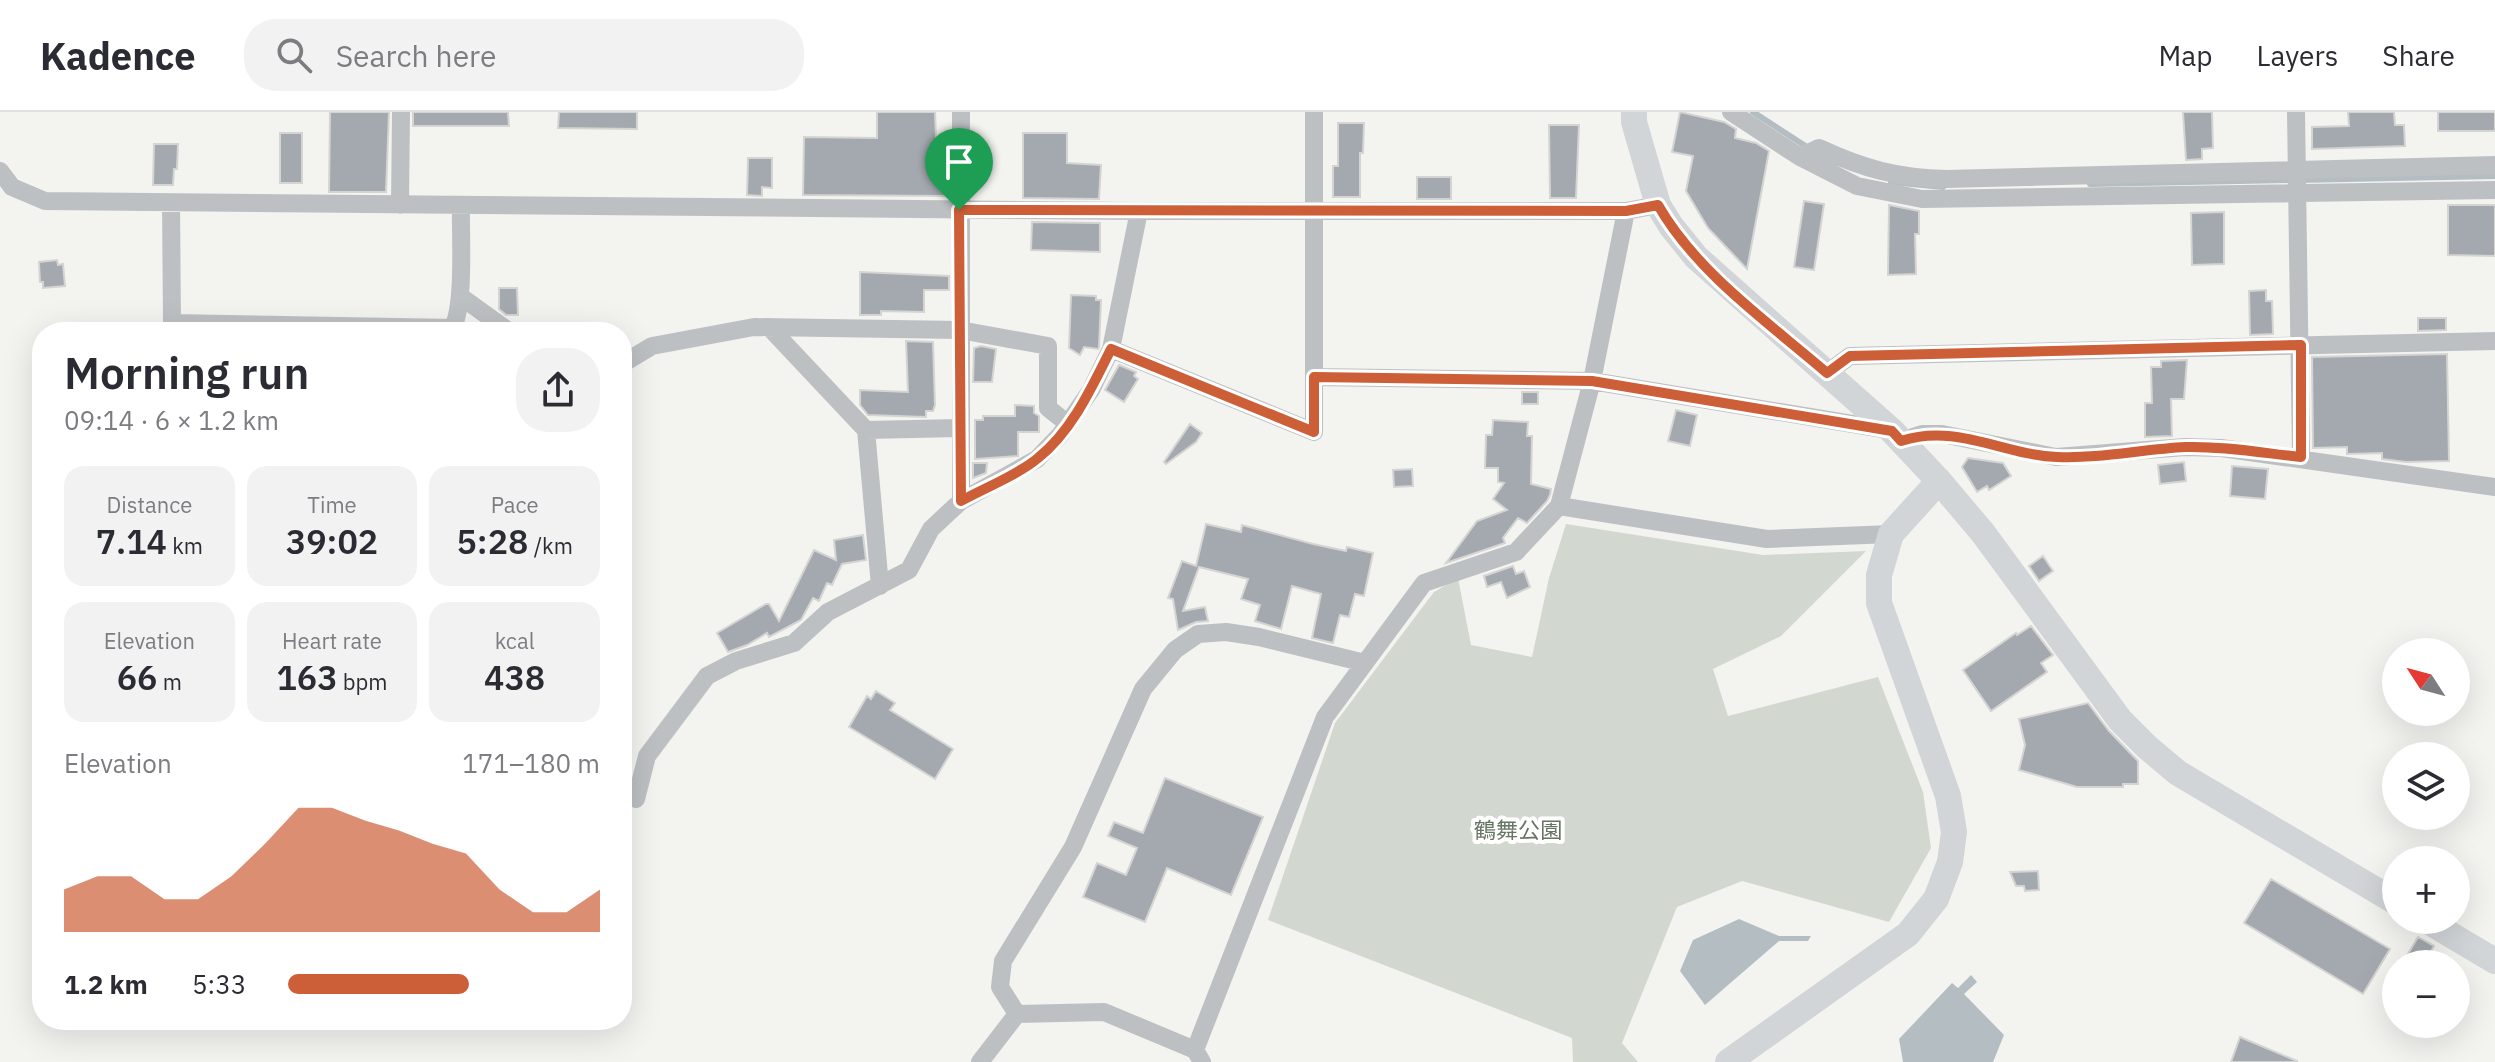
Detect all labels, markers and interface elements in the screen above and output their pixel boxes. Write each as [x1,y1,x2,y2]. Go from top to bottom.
search box [244,19,804,91]
text: Kadence [40,31,196,80]
icon: search [272,33,316,77]
text: Search here [336,36,496,75]
text: Map [2158,37,2212,74]
text: Layers [2256,37,2338,74]
text: Share [2382,37,2455,74]
pin [925,128,993,210]
icon: arrive [937,140,981,184]
text: Morning run [64,344,309,401]
button: share [516,348,600,432]
text: 09:14 · 6 × 1.2 km [64,403,279,437]
text: Distance [106,490,192,519]
text: Time [307,490,357,519]
text: Pace [491,490,539,519]
text: 7.14 [96,519,167,563]
text: 39:02 [286,519,378,563]
text: 5:28 [456,519,528,563]
text: km [167,531,203,560]
text: /km [528,531,573,560]
text: Elevation [104,626,195,655]
text: Heart rate [282,626,382,655]
text: kcal [495,626,535,655]
north arrow [2382,638,2470,726]
map controls [2382,638,2470,1038]
text: 66 [117,655,158,699]
text: 163 [276,655,338,699]
text: 438 [484,655,545,699]
text: m [158,667,182,696]
text: bpm [338,667,388,696]
button: layers [2382,742,2470,830]
text: Elevation [64,746,172,780]
text: 171–180 m [462,746,600,780]
park label: 鶴舞公園 [1474,815,1562,844]
button: + [2382,846,2470,934]
button: − [2382,950,2470,1038]
text: 1.2 km [64,967,148,1001]
text: 5:33 [192,967,246,1001]

